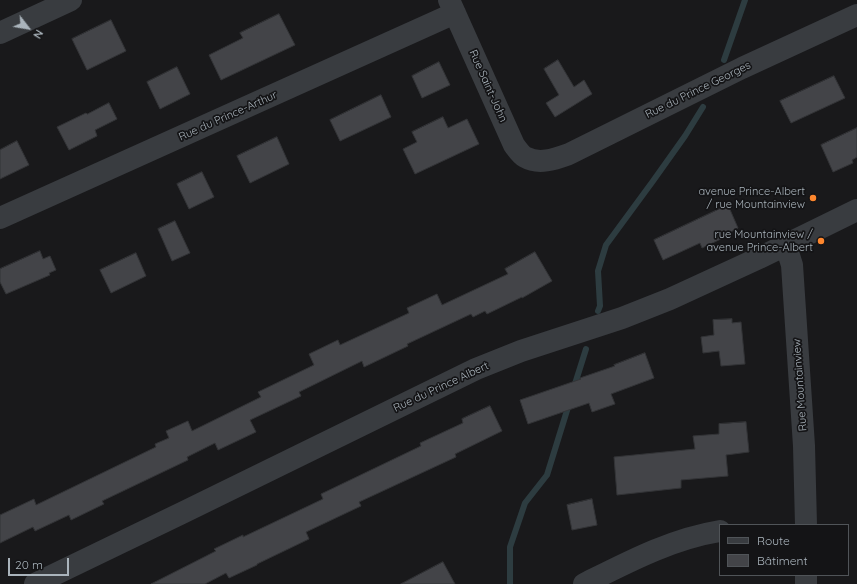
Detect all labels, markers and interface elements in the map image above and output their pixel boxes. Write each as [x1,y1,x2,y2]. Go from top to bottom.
north arrow [8,8,48,48]
text: N [30,27,46,41]
street label: Rue Saint-John [466,48,510,124]
street label: Rue du Prince Georges [643,59,753,121]
street label: Rue du Prince-Arthur [177,88,279,144]
place label: avenue Prince-Albert / rue Mountainview [698,185,805,211]
marker: avenue Prince-Albert / rue Mountainview [808,193,818,203]
place label: rue Mountainview / avenue Prince-Albert [706,228,813,254]
marker: rue Mountainview / avenue Prince-Albert [816,236,826,246]
street label: Rue Mountainview [790,338,810,432]
street label: Rue du Prince Albert [391,359,491,415]
legend [719,524,849,576]
text: Route [757,533,790,548]
scale bar [10,550,71,576]
text: Bâtiment [757,553,807,568]
text: 20 m [15,557,43,572]

